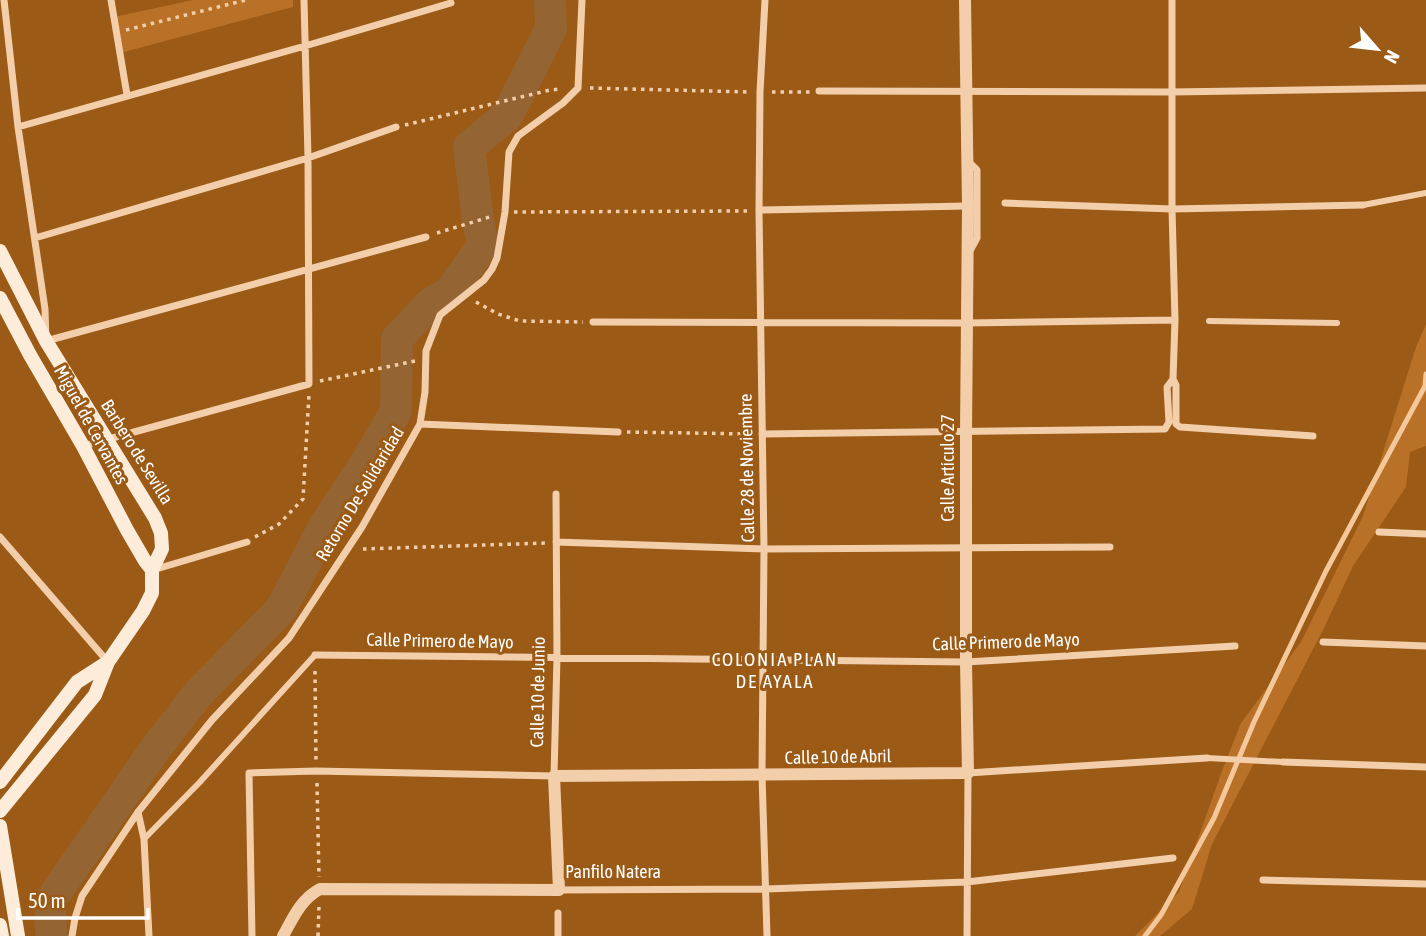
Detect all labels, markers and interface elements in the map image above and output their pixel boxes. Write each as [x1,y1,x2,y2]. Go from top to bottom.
north arrow [1342,14,1412,84]
text: N [1380,47,1404,67]
street label: Miguel de Cervantes [50,362,133,488]
street label: Calle 28 de Noviembre [735,394,758,543]
street label: Barbero de Sevilla [97,396,178,508]
street label: Calle Artículo 27 [937,414,958,522]
street label: Retorno De Solidaridad [311,423,408,565]
street label: Calle Primero de Mayo [932,628,1080,655]
street label: Calle Primero de Mayo [366,629,514,652]
street label: Calle 10 de Junio [526,636,549,748]
district label: COLONIA PLAN DE AYALA [712,648,838,692]
street label: Calle 10 de Abril [785,745,892,768]
street label: Panfilo Natera [565,861,661,882]
scale bar [18,876,147,920]
text: 50 m [28,888,66,912]

